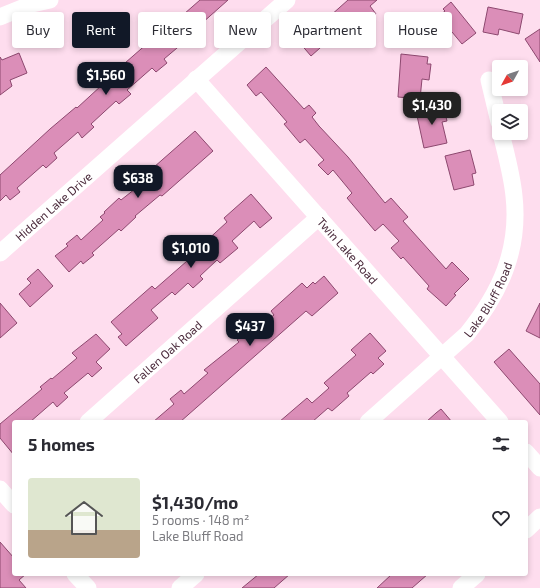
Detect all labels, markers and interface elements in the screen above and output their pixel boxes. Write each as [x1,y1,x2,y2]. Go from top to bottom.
chip: Buy [12,12,64,48]
chip: Rent [72,12,130,48]
chip: Filters [138,12,206,48]
chip: New [214,12,271,48]
chip: Apartment [279,12,376,48]
chip: House [384,12,452,48]
north arrow [492,60,528,96]
map controls [492,60,528,140]
pin: $1,560 [73,62,139,96]
text: $1,560 [86,67,126,83]
pin: $1,430 [399,92,465,126]
text: $1,430 [412,97,452,113]
button: layers [492,104,528,140]
pin: $638 [114,165,162,199]
street label: Hidden Lake Drive [12,169,94,243]
text: $638 [123,170,153,186]
street label: Twin Lake Road [315,214,381,287]
pin: $1,010 [158,235,224,269]
text: $1,010 [172,240,210,256]
street label: Lake Bluff Road [460,260,514,340]
pin: $437 [226,313,274,347]
street label: Fallen Oak Road [130,318,204,386]
text: $437 [235,318,265,334]
icon: filters [490,433,512,455]
text: 5 homes [28,434,95,454]
text: $1,430/mo [152,492,238,512]
icon: home [60,494,108,542]
icon: heart [490,507,512,529]
text: 5 rooms · 148 m² [152,512,249,528]
text: Lake Bluff Road [152,528,244,544]

